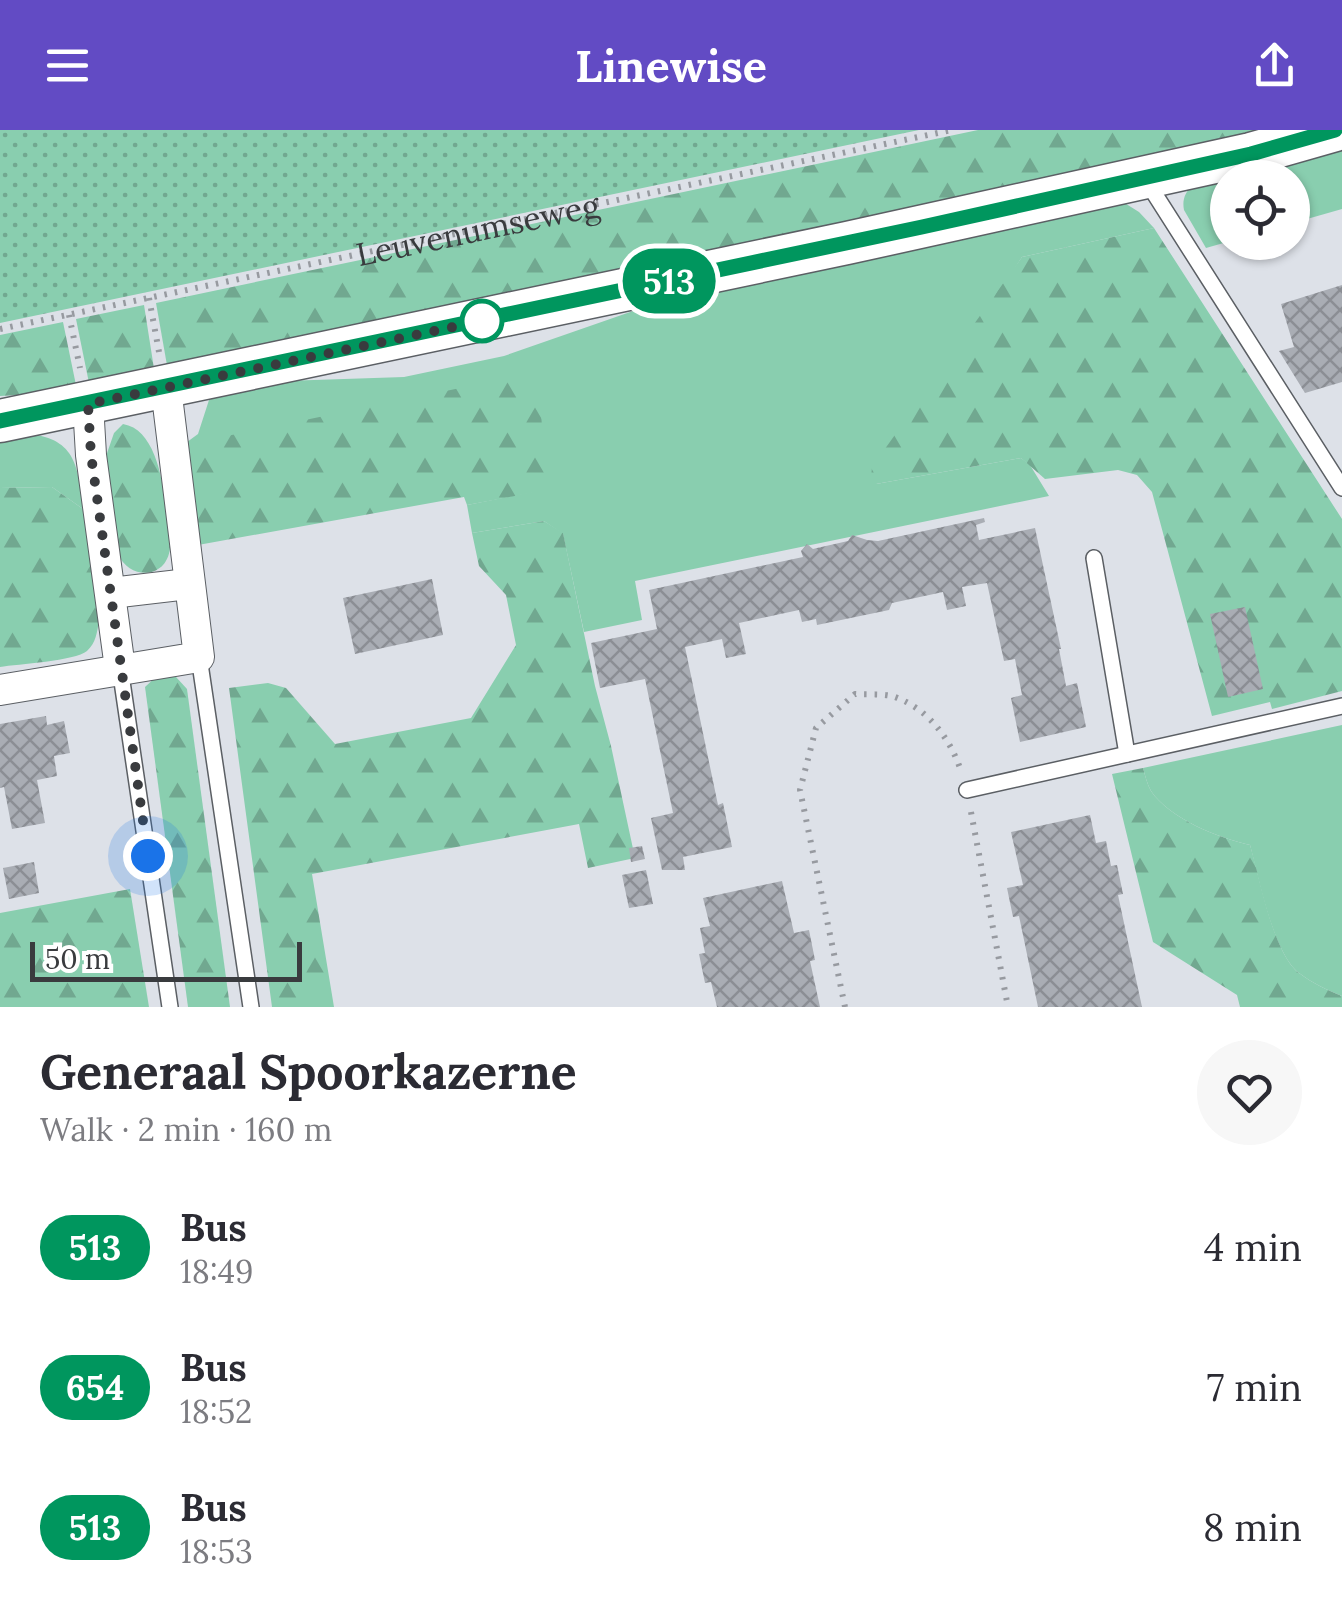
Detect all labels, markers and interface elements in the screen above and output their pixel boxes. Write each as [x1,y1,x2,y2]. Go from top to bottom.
text: Linewise [575,37,767,94]
icon: menu [40,38,95,93]
icon: share [1247,38,1302,93]
map controls [1210,160,1310,260]
button: locate [1210,160,1310,260]
street label: Leuvenumseweg [352,183,604,275]
line badge: 513 [612,248,726,314]
text: 513 [643,259,695,304]
unlabelled marker [461,300,503,342]
your location [123,831,173,881]
scale bar [30,937,302,981]
text: 50 m [45,941,110,977]
button: heart [1197,1040,1302,1145]
text: Generaal Spoorkazerne [40,1041,577,1102]
text: Walk · 2 min · 160 m [40,1109,332,1150]
text: Bus [180,1203,247,1251]
text: 4 min [1204,1223,1302,1271]
text: 513 [69,1225,121,1270]
text: 18:49 [180,1251,253,1292]
text: Bus [180,1343,247,1391]
text: 7 min [1207,1363,1302,1411]
text: 654 [66,1365,124,1410]
text: 18:52 [180,1391,252,1432]
text: Bus [180,1483,247,1531]
text: 8 min [1203,1503,1302,1551]
text: 513 [69,1505,121,1550]
text: 18:53 [180,1531,253,1572]

